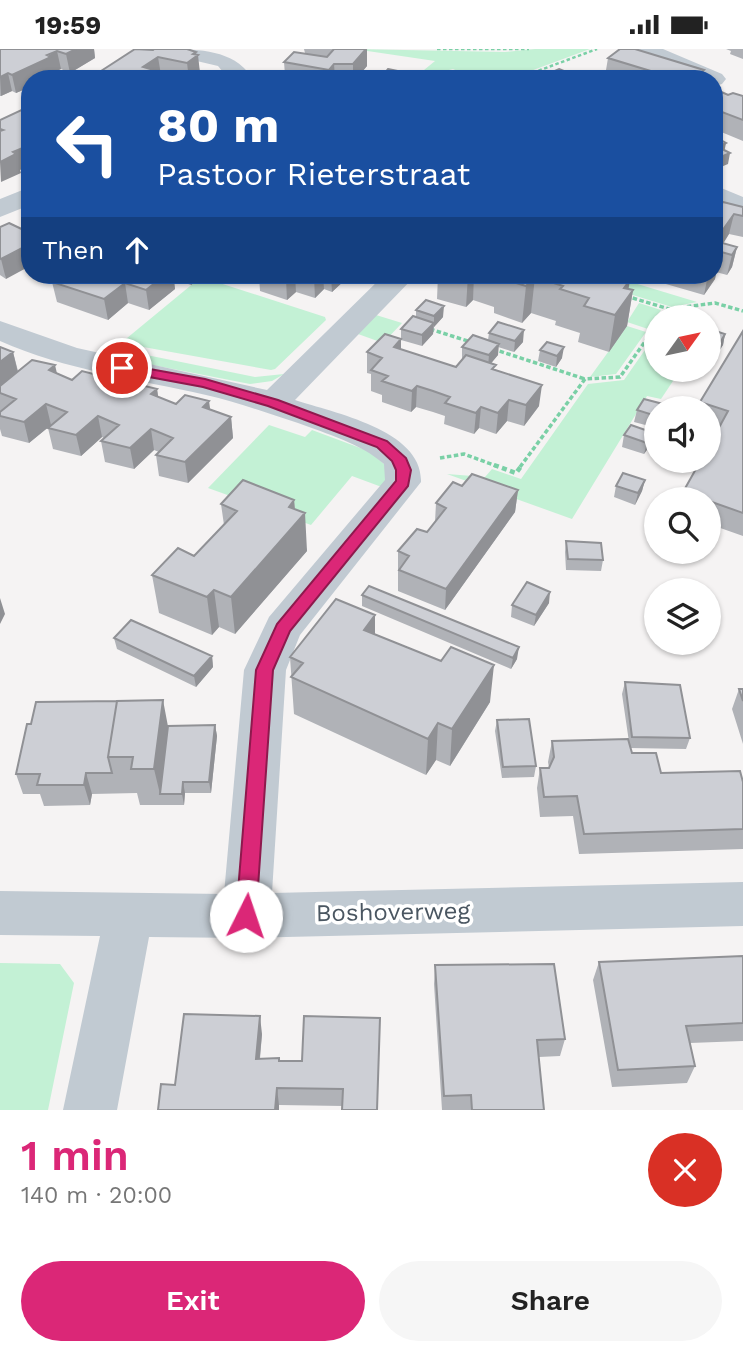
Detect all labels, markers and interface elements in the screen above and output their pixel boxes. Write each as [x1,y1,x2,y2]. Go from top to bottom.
text: 19:59 [35,10,101,40]
text: 80 m [157,96,279,154]
icon: left [42,98,133,189]
text: Pastoor Rieterstraat [157,155,470,193]
icon: ahead [118,231,156,269]
text: Then [42,235,104,265]
north arrow [644,305,721,381]
map controls [644,305,721,655]
pin [92,338,152,398]
icon: arrive [103,349,141,387]
button: sound [644,396,721,473]
button: search [644,487,721,564]
button: layers [644,578,721,655]
position arrow [209,879,283,953]
street label: Boshoverweg [316,897,471,927]
text: 1 min [21,1131,129,1180]
button: close [648,1133,722,1207]
text: 140 m · 20:00 [21,1182,172,1209]
button: Exit [21,1261,365,1341]
button: Share [379,1261,722,1341]

